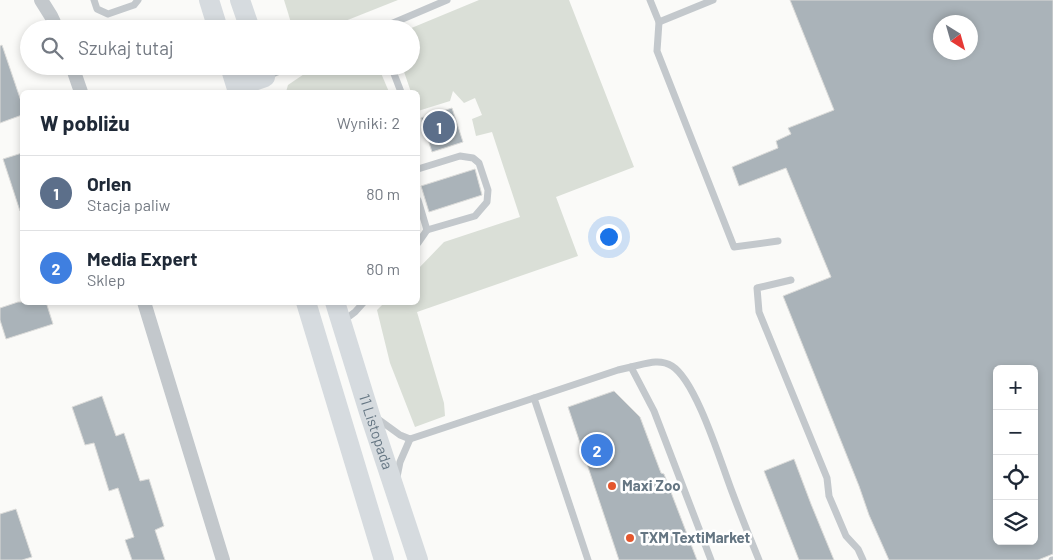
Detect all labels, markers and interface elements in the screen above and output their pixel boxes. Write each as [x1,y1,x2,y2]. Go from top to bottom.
north arrow [933,15,978,60]
search box [20,20,420,75]
icon: search [38,34,66,62]
text: Szukaj tutaj [78,36,174,59]
pin: 1 [423,108,455,146]
text: W pobliżu [40,110,130,135]
text: Wyniki: 2 [337,113,400,132]
text: Orlen [87,172,131,195]
text: 1 [53,184,59,203]
text: 80 m [366,184,400,203]
text: Stacja paliw [87,195,170,214]
your location [596,224,622,250]
text: Media Expert [87,247,197,270]
text: 2 [52,259,60,278]
text: 80 m [366,259,400,278]
text: Sklep [87,270,125,289]
map controls [993,365,1038,545]
button: + [993,365,1038,410]
street label: 11 Listopada [356,392,397,472]
button: − [993,410,1038,455]
pin: 2 [581,431,613,469]
button: locate [993,455,1038,500]
place label: Maxi Zoo [622,476,681,494]
marker: Maxi Zoo [606,480,618,492]
button: layers [993,500,1038,545]
place label: TXM TextiMarket [640,528,751,546]
marker: TXM TextiMarket [624,532,636,544]

